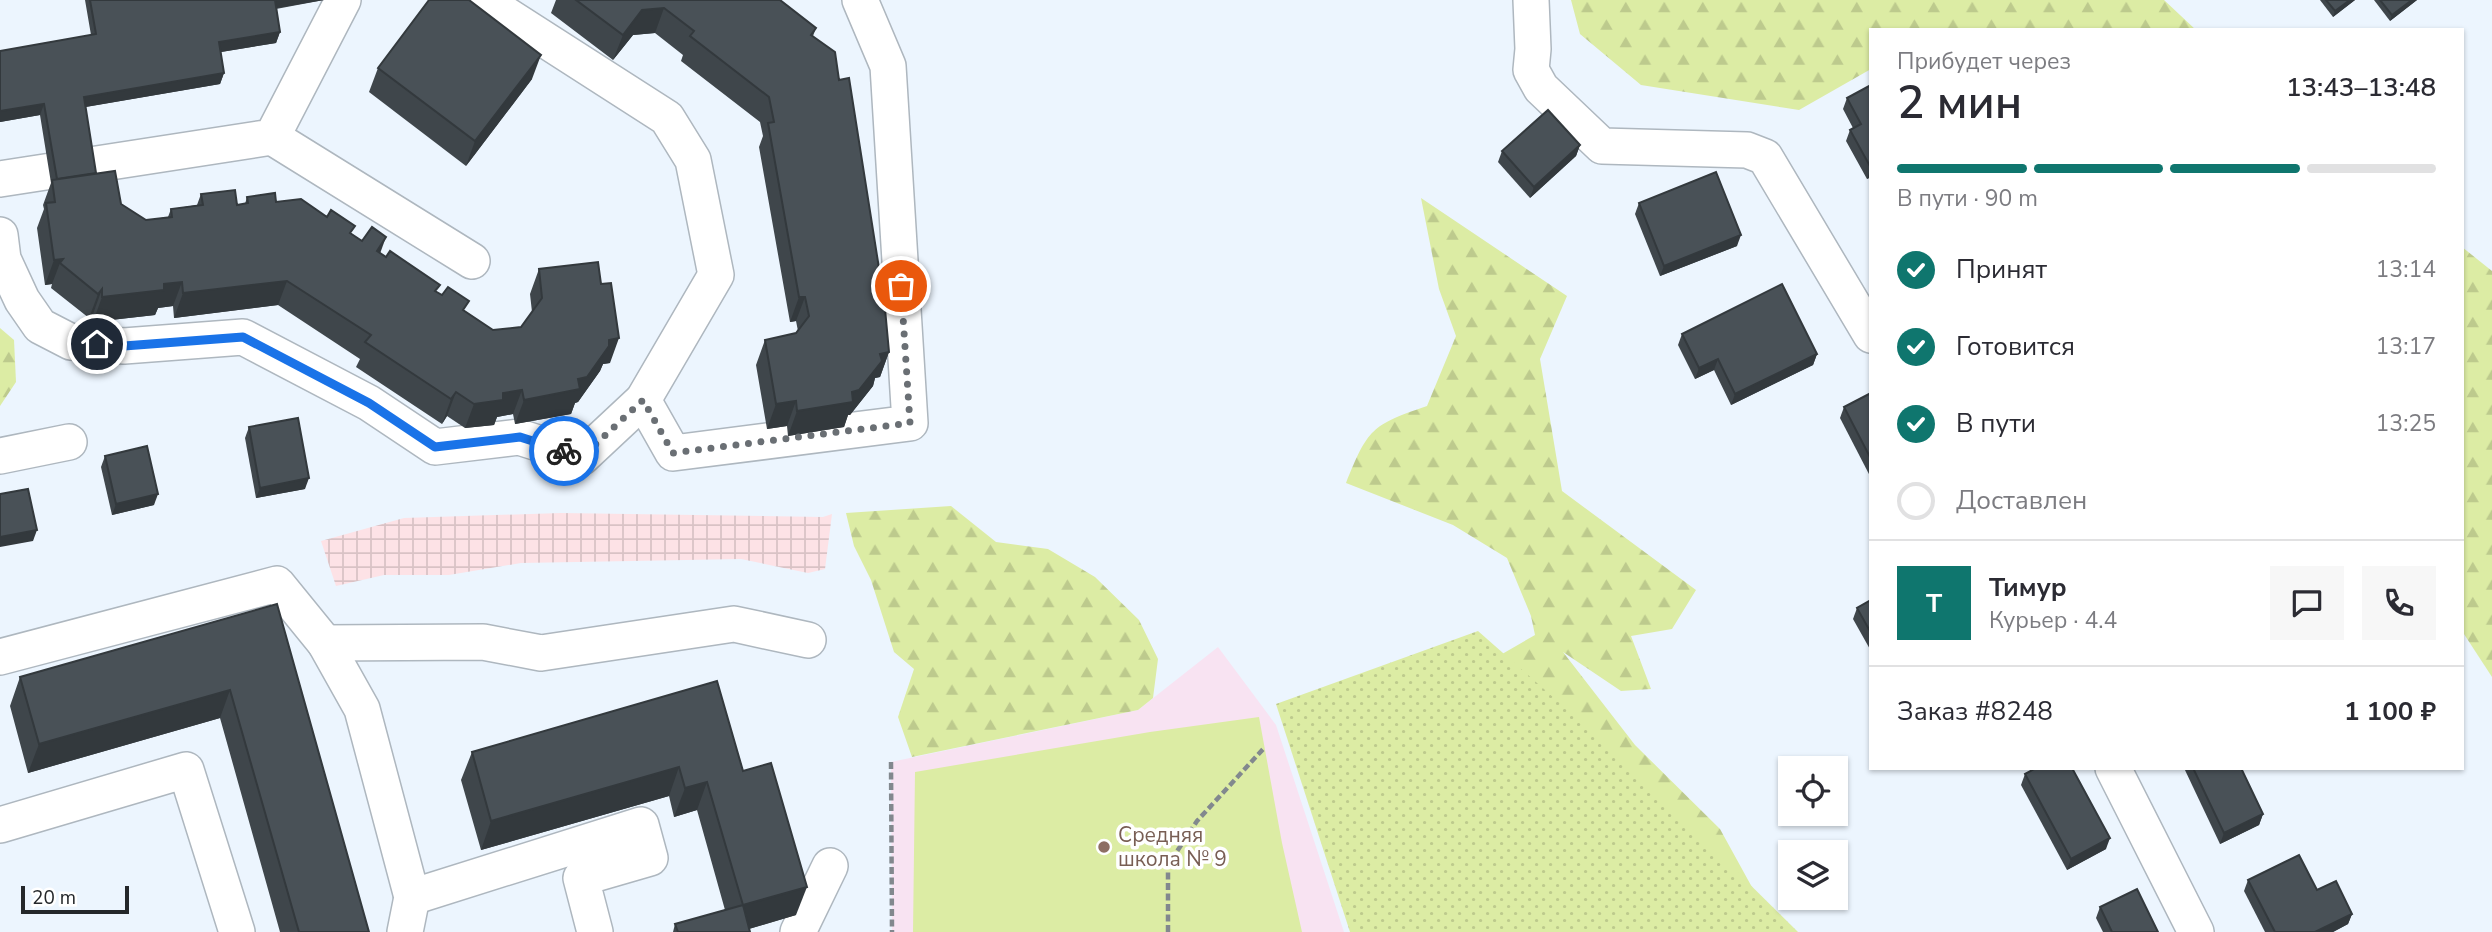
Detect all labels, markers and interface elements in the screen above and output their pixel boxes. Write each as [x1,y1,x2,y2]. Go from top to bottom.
text: Прибудет через [1897,46,2071,77]
text: 13:43–13:48 [2286,70,2436,105]
text: 2 мин [1897,71,2022,134]
text: В пути · 90 m [1897,183,2038,214]
icon: check [1897,251,1935,289]
text: Принят [1956,252,2047,287]
text: 13:14 [2376,254,2436,285]
pin [871,256,931,316]
icon: bag [882,267,920,305]
pin [67,314,127,374]
icon: home [78,325,116,363]
icon: check [1897,328,1935,366]
text: Готовится [1956,329,2075,364]
text: 13:17 [2376,331,2436,362]
icon: check [1897,405,1935,443]
text: В пути [1956,406,2036,441]
text: 13:25 [2376,408,2436,439]
courier [529,416,599,486]
icon: bike [545,432,583,470]
text: Доставлен [1956,483,2087,518]
button: chat [2270,566,2344,640]
button: phone [2362,566,2436,640]
text: Тимур [1989,570,2067,605]
text: Т [1926,586,1942,621]
text: Курьер · 4.4 [1989,605,2117,636]
text: Заказ #8248 [1897,694,2053,729]
text: 1 100 ₽ [2344,694,2436,729]
map controls [1778,756,1848,910]
button: locate [1778,756,1848,826]
place label: Средняя школа № 9 [1118,821,1227,873]
marker: Средняя школа № 9 [1096,839,1112,855]
button: layers [1778,840,1848,910]
scale bar [21,883,130,915]
text: 20 m [32,885,76,911]

